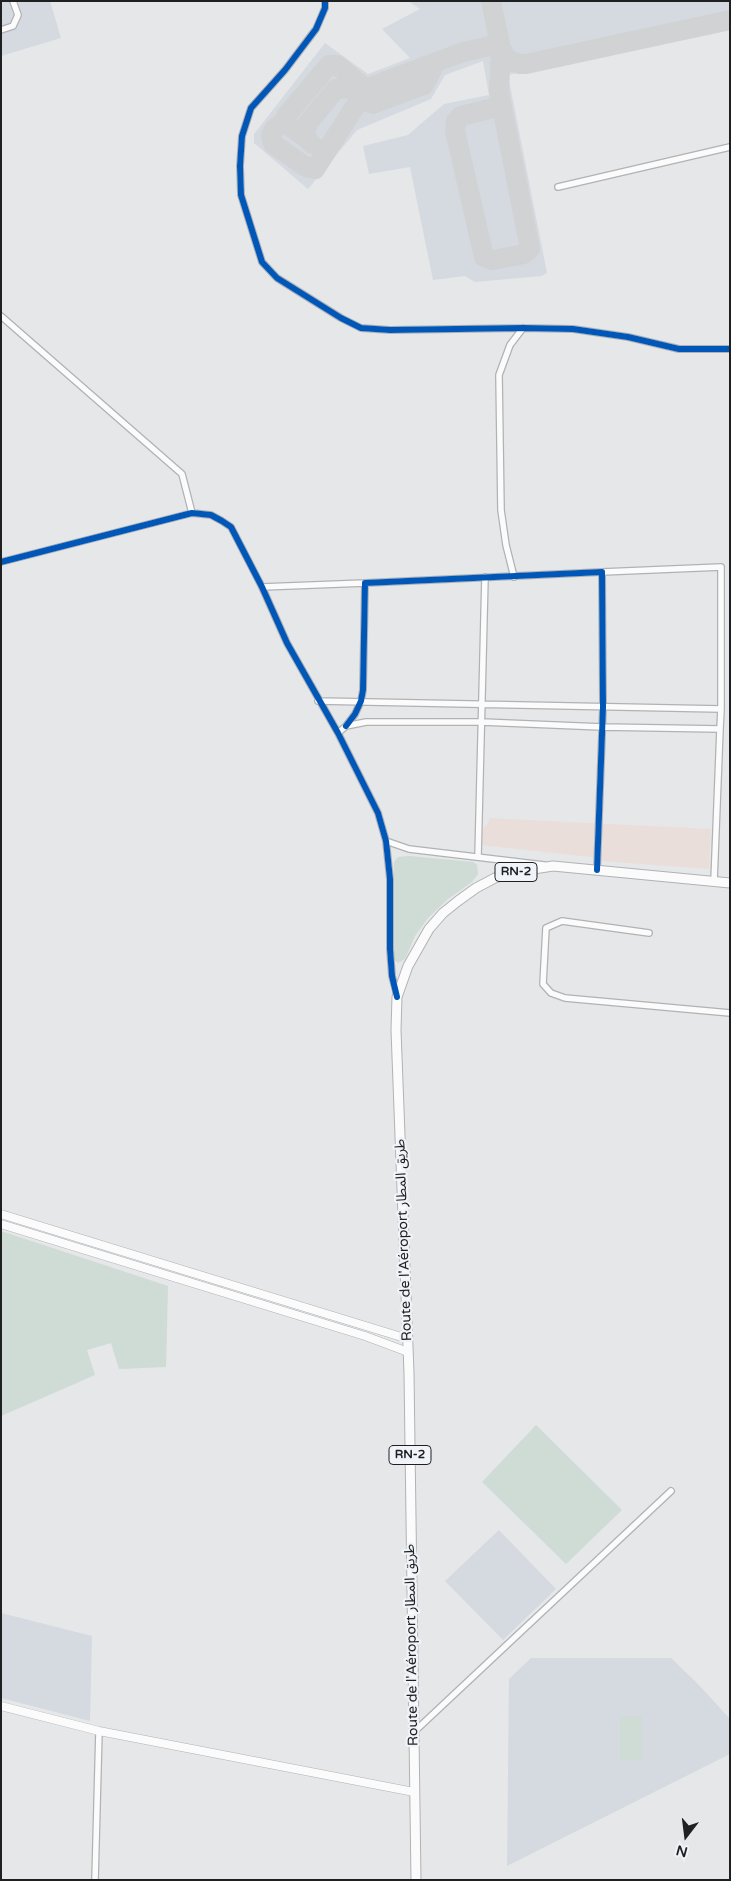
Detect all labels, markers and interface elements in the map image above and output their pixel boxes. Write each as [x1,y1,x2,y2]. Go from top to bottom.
road number: RN-2 [495,862,537,882]
street label: Route de l'Aéroport طريق المطار [392,1139,416,1341]
road number: RN-2 [389,1446,431,1464]
street label: Route de l'Aéroport طريق المطار [402,1544,422,1746]
north arrow [661,1811,711,1861]
text: N [674,1841,690,1861]

